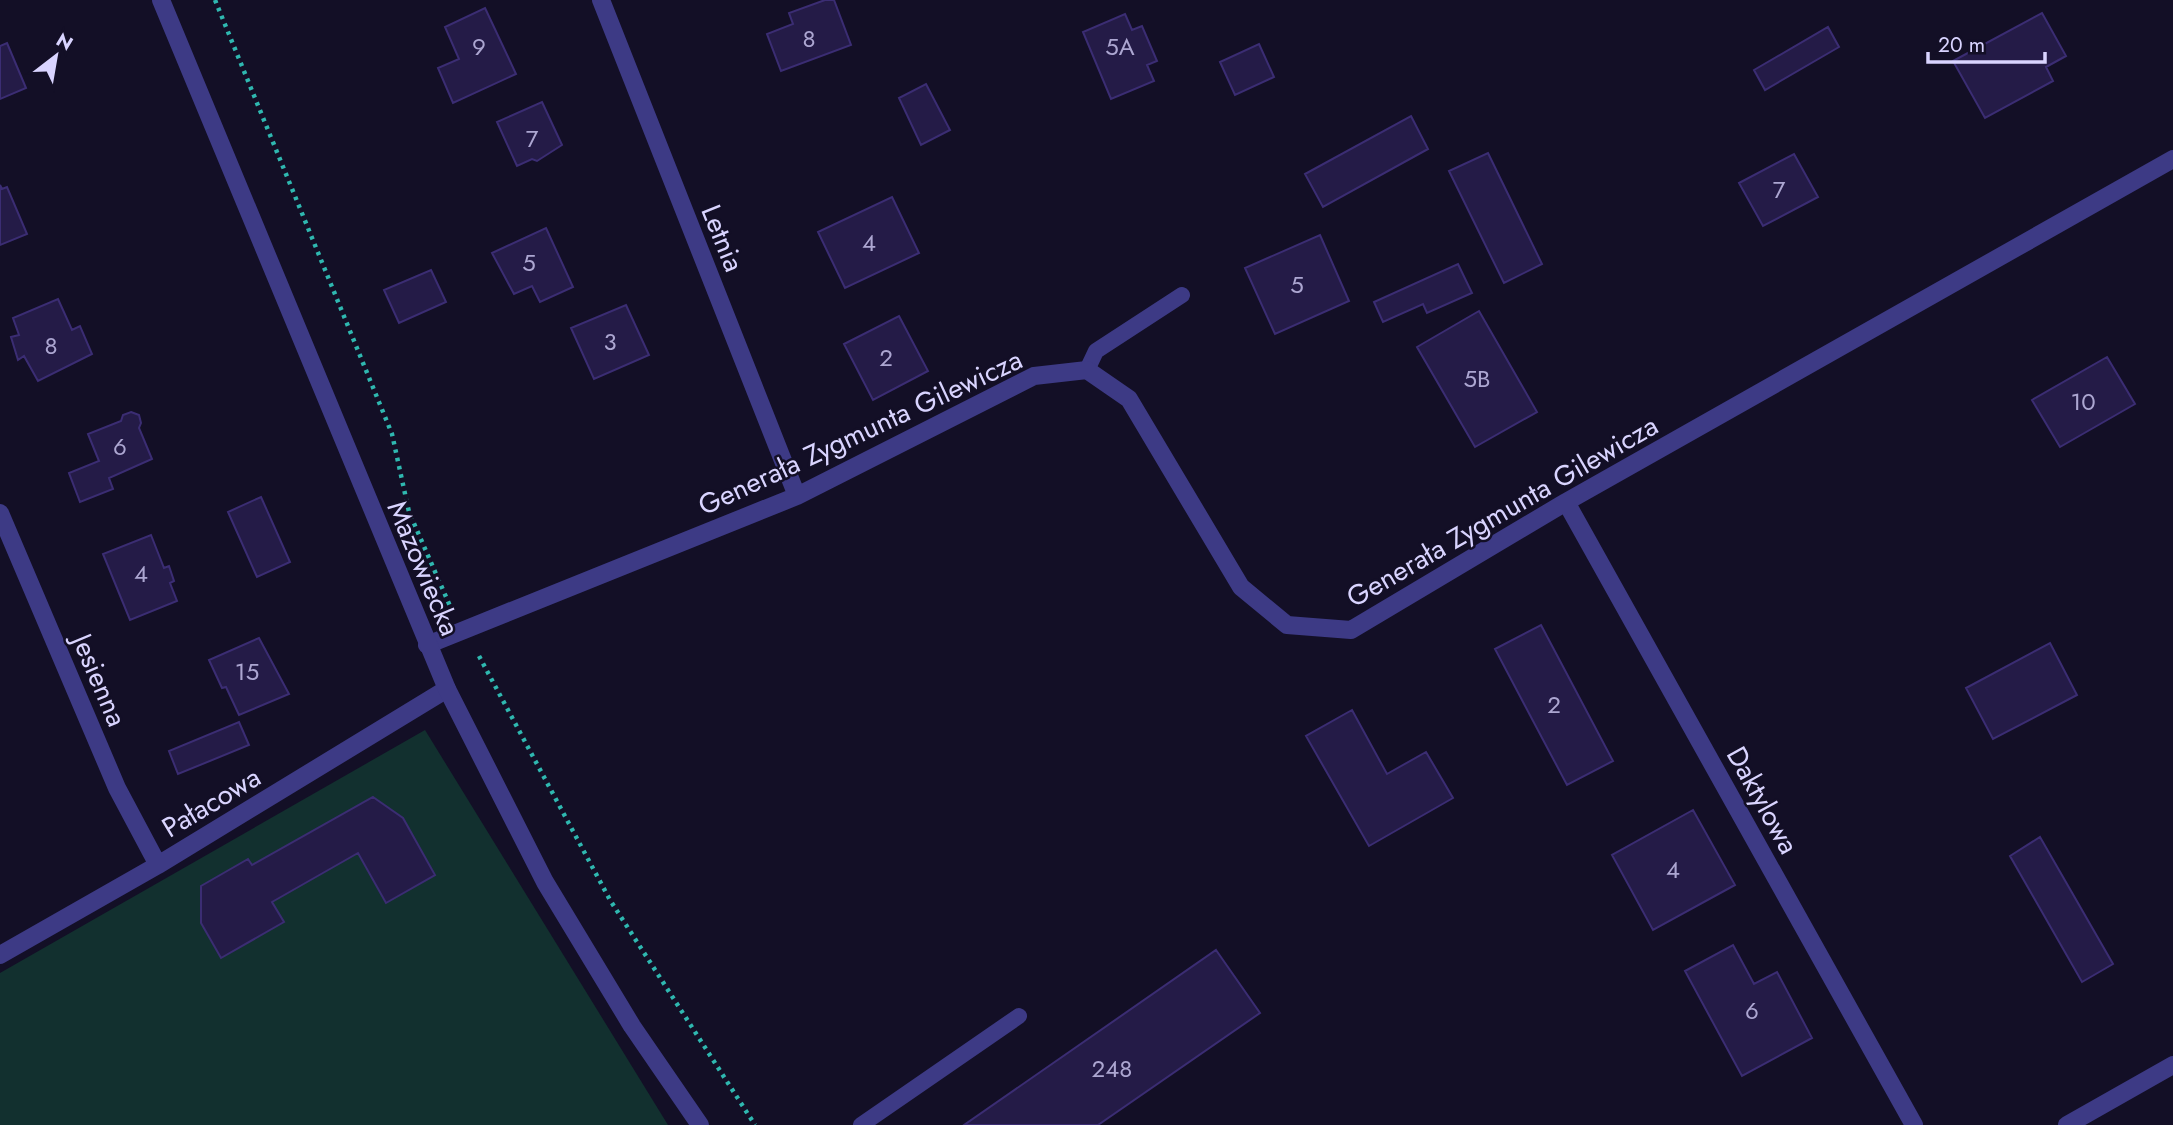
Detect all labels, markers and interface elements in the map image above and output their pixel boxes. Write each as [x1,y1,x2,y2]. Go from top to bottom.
north arrow [21,21,91,91]
house number: 8 [802,21,816,56]
scale bar [1928,21,2045,65]
text: N [51,26,78,57]
house number: 9 [472,29,486,64]
house number: 5A [1105,29,1135,64]
text: 20 m [1938,30,1985,60]
house number: 7 [526,121,539,156]
house number: 7 [1773,172,1786,207]
street label: Letnia [691,198,755,278]
house number: 4 [862,225,876,260]
house number: 5 [522,245,536,280]
house number: 5 [1290,267,1304,302]
house number: 3 [603,324,617,359]
house number: 8 [44,328,58,363]
street label: Generała Zygmunta Gilewicza [691,339,1029,526]
house number: 2 [879,340,893,375]
house number: 5B [1464,361,1490,396]
house number: 10 [2070,384,2096,419]
street label: Generała Zygmunta Gilewicza [1339,405,1666,618]
house number: 6 [113,429,127,464]
street label: Mazowiecka [377,494,470,642]
house number: 4 [134,556,148,591]
street label: Jesienna [60,624,137,733]
house number: 15 [235,654,259,689]
house number: 2 [1547,687,1561,722]
street label: Daktylowa [1716,739,1809,862]
street label: Pałacowa [154,757,268,848]
house number: 4 [1666,852,1680,887]
house number: 6 [1745,993,1759,1028]
house number: 248 [1092,1051,1132,1086]

